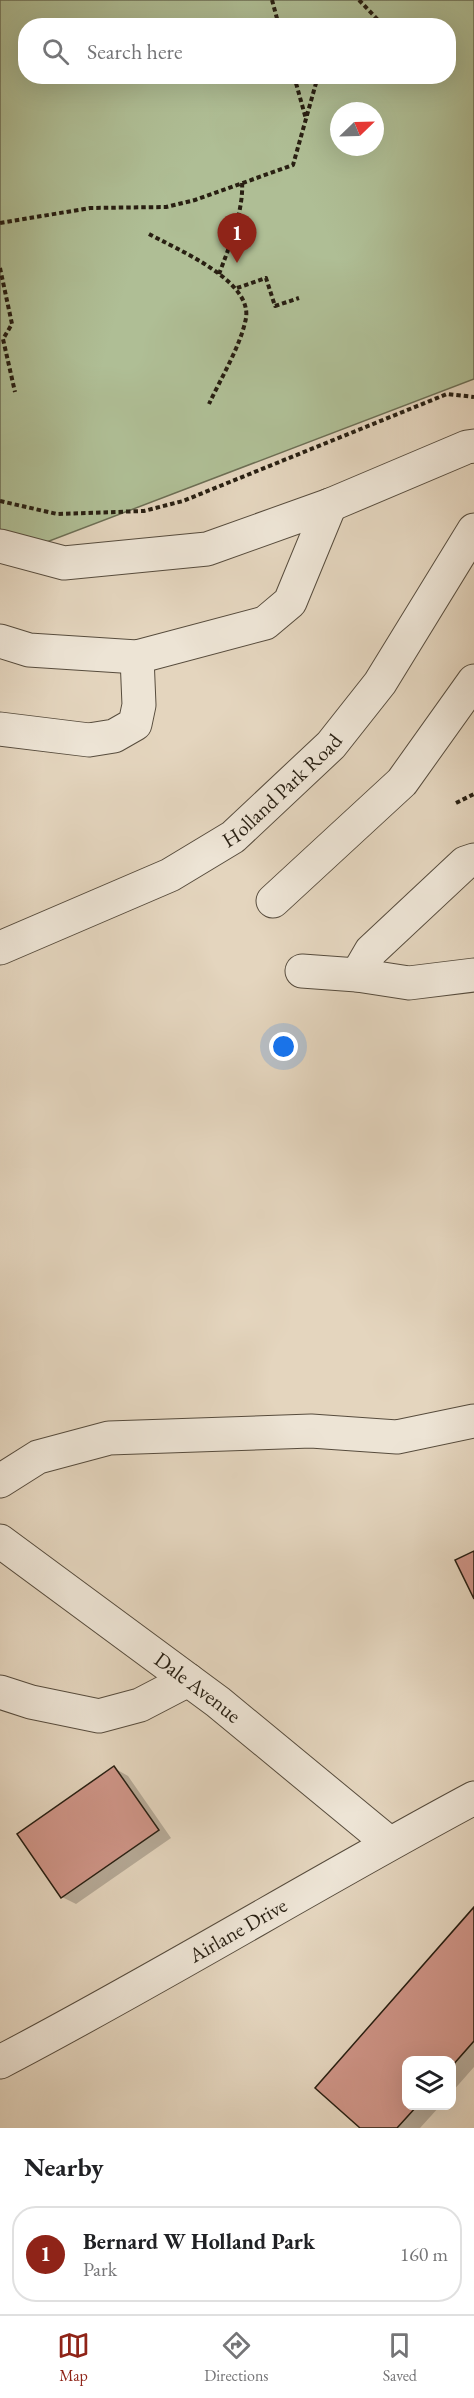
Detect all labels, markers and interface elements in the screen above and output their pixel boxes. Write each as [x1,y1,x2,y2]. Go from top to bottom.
search box [18,18,456,84]
icon: search [39,35,72,68]
text: Search here [87,37,182,66]
north arrow [330,102,384,156]
pin: 1 [218,214,256,263]
street label: Holland Park Road [217,728,348,853]
your location [269,1032,298,1061]
street label: Dale Avenue [149,1646,247,1729]
street label: Airlane Drive [183,1891,292,1969]
map controls [402,2056,456,2110]
button: layers [402,2056,456,2110]
text: Nearby [24,2150,104,2184]
text: Bernard W Holland Park [83,2227,315,2256]
text: 1 [40,2241,51,2267]
text: 160 m [400,2241,448,2267]
text: Park [83,2256,117,2282]
tab: Map [57,2329,90,2386]
tab: Directions [204,2329,269,2386]
tab: Saved [383,2329,417,2386]

